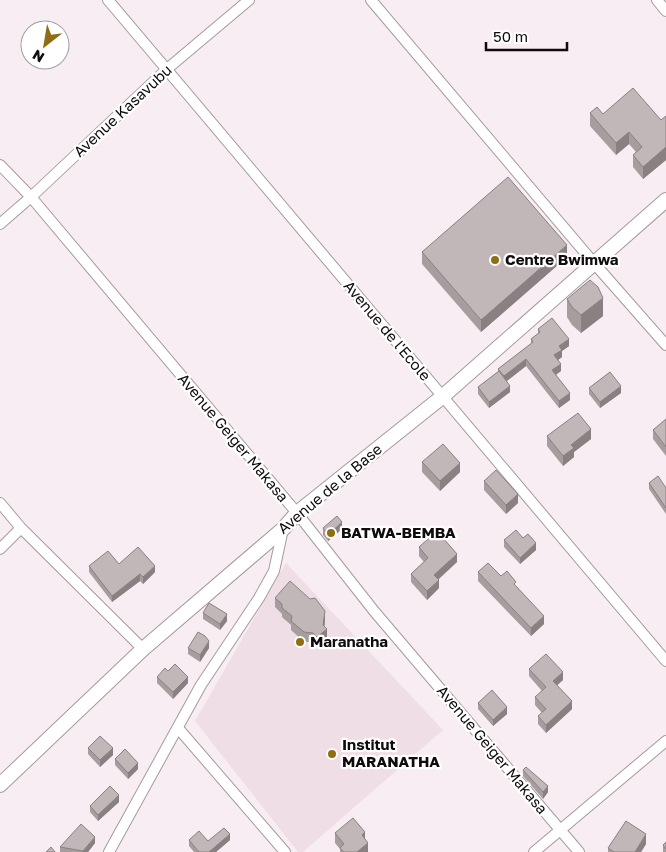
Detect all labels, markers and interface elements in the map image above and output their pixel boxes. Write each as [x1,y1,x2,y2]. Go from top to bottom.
north arrow [20,20,70,70]
scale bar [486,20,567,52]
text: 50 m [493,27,528,45]
text: N [29,47,47,67]
street label: Avenue Kasavubu [70,60,175,160]
place label: Centre Bwimwa [505,250,619,268]
marker: Centre Bwimwa [489,254,501,266]
street label: Avenue de l'Ecole [341,277,435,384]
street label: Avenue Geiger Makasa [175,369,293,505]
street label: Avenue de la Base [274,439,385,537]
place label: BATWA-BEMBA [341,523,456,541]
marker: BATWA-BEMBA [325,527,337,539]
place label: Maranatha [310,632,388,650]
marker: Maranatha [294,636,306,648]
street label: Avenue Geiger Makasa [434,681,552,817]
place label: Institut MARANATHA [342,735,440,770]
marker: Institut MARANATHA [326,748,338,760]

